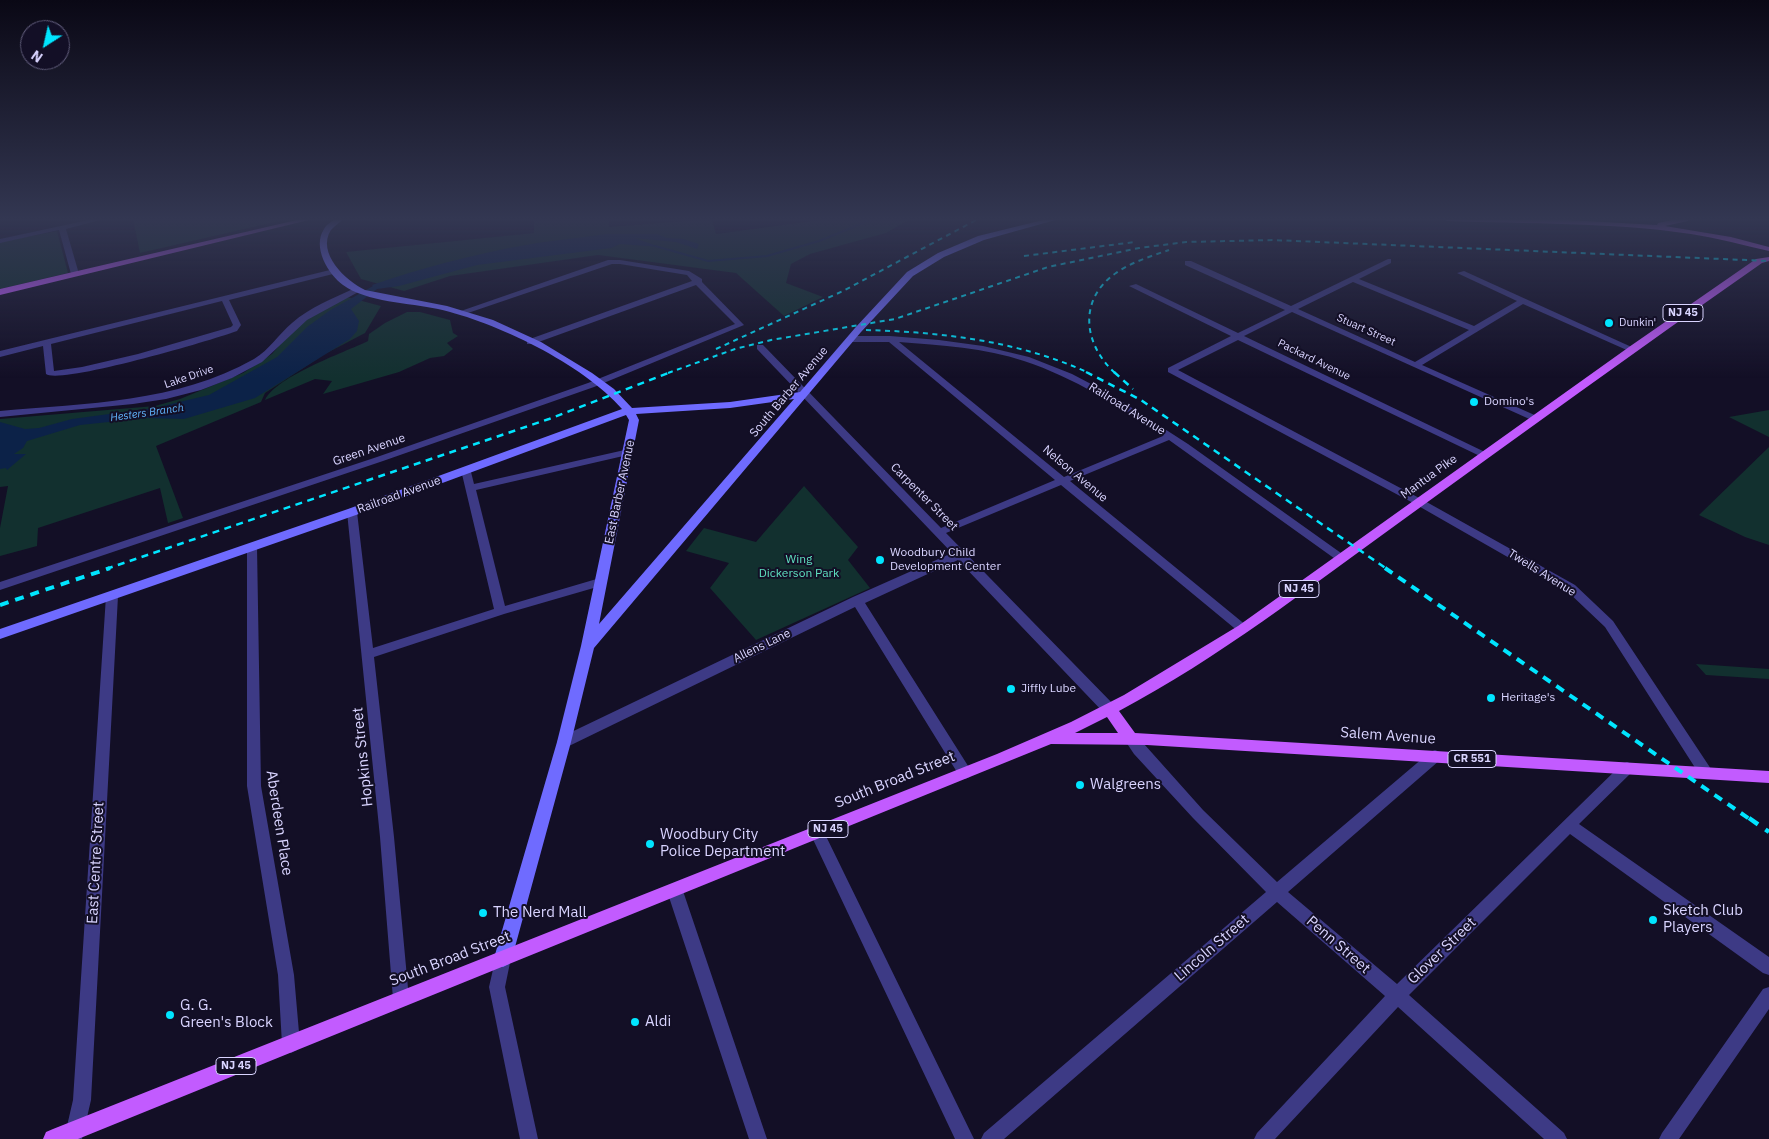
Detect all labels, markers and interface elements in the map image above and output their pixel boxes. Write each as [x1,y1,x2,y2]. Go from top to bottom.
north arrow [20,20,70,70]
text: N [28,46,46,67]
road number: NJ 45 [1663,304,1703,322]
street label: Stuart Street [1335,311,1397,349]
place label: Dunkin' [1619,316,1656,330]
marker: Dunkin' [1603,317,1615,329]
street label: Packard Avenue [1275,337,1353,383]
street label: South Barber Avenue [747,344,831,440]
street label: Lake Drive [163,362,215,392]
street label: Railroad Avenue [1086,380,1168,438]
place label: Domino's [1484,395,1534,409]
marker: Domino's [1468,396,1480,408]
water label: Hesters Branch [109,401,185,425]
street label: Green Avenue [331,431,407,469]
street label: East Barber Avenue [602,439,638,545]
street label: Nelson Avenue [1039,443,1111,505]
street label: Mantua Pike [1398,452,1460,502]
street label: Carpenter Street [887,460,961,534]
street label: Railroad Avenue [355,473,443,517]
place label: Woodbury Child Development Center [890,546,1001,574]
street label: Twells Avenue [1505,546,1579,600]
park label: Wing Dickerson Park [759,553,839,581]
marker: Woodbury Child Development Center [874,554,886,566]
road number: NJ 45 [1279,580,1319,598]
street label: Allens Lane [731,626,793,666]
place label: Jiffly Lube [1021,682,1076,696]
marker: Jiffly Lube [1005,683,1017,695]
place label: Heritage's [1501,691,1555,705]
marker: Heritage's [1485,692,1497,704]
street label: Hopkins Street [349,706,377,808]
street label: Salem Avenue [1340,724,1436,748]
street label: South Broad Street [832,748,958,812]
road number: CR 551 [1448,751,1496,768]
street label: Aberdeen Place [262,769,296,877]
place label: Walgreens [1090,776,1161,794]
marker: Walgreens [1074,779,1086,791]
street label: East Centre Street [84,801,108,925]
road number: NJ 45 [808,821,848,838]
place label: Woodbury City Police Department [660,826,785,861]
marker: Woodbury City Police Department [644,838,656,850]
place label: Sketch Club Players [1663,902,1743,937]
place label: The Nerd Mall [493,904,587,922]
marker: The Nerd Mall [477,907,489,919]
street label: Lincoln Street [1171,911,1253,985]
street label: Penn Street [1302,912,1374,978]
street label: Glover Street [1404,914,1480,988]
marker: Sketch Club Players [1647,914,1659,926]
street label: South Broad Street [387,928,513,990]
place label: G. G. Green's Block [180,997,273,1032]
marker: G. G. Green's Block [164,1009,176,1021]
place label: Aldi [645,1013,671,1031]
marker: Aldi [629,1016,641,1028]
road number: NJ 45 [216,1058,256,1074]

